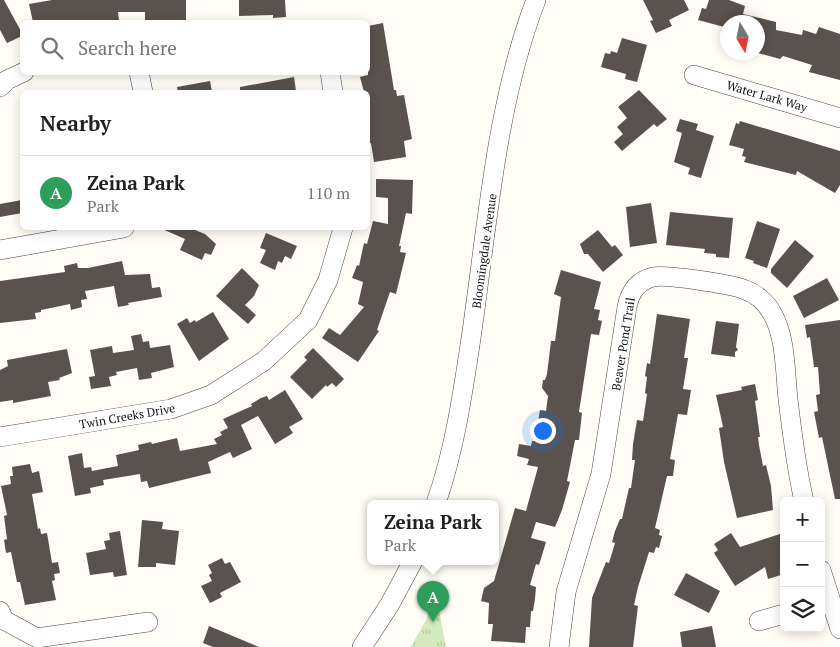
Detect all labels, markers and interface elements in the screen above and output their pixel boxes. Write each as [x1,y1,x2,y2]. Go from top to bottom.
north arrow [720,15,765,60]
search box [20,20,370,75]
icon: search [38,34,66,62]
text: Search here [78,35,177,60]
street label: Water Lark Way [725,77,810,115]
text: Nearby [40,109,111,137]
text: Zeina Park [87,170,185,195]
text: A [50,182,62,204]
text: 110 m [307,182,350,204]
street label: Bloomingdale Avenue [468,193,500,309]
text: Park [87,195,119,217]
street label: Beaver Pond Trail [608,296,638,392]
street label: Twin Creeks Drive [78,400,176,432]
your location [530,418,556,444]
map controls [780,497,825,632]
button: + [780,497,825,542]
popup [367,500,499,565]
text: Zeina Park [384,509,482,534]
text: Park [384,534,416,556]
button: − [780,542,825,587]
pin: A [417,581,449,622]
button: layers [780,587,825,632]

